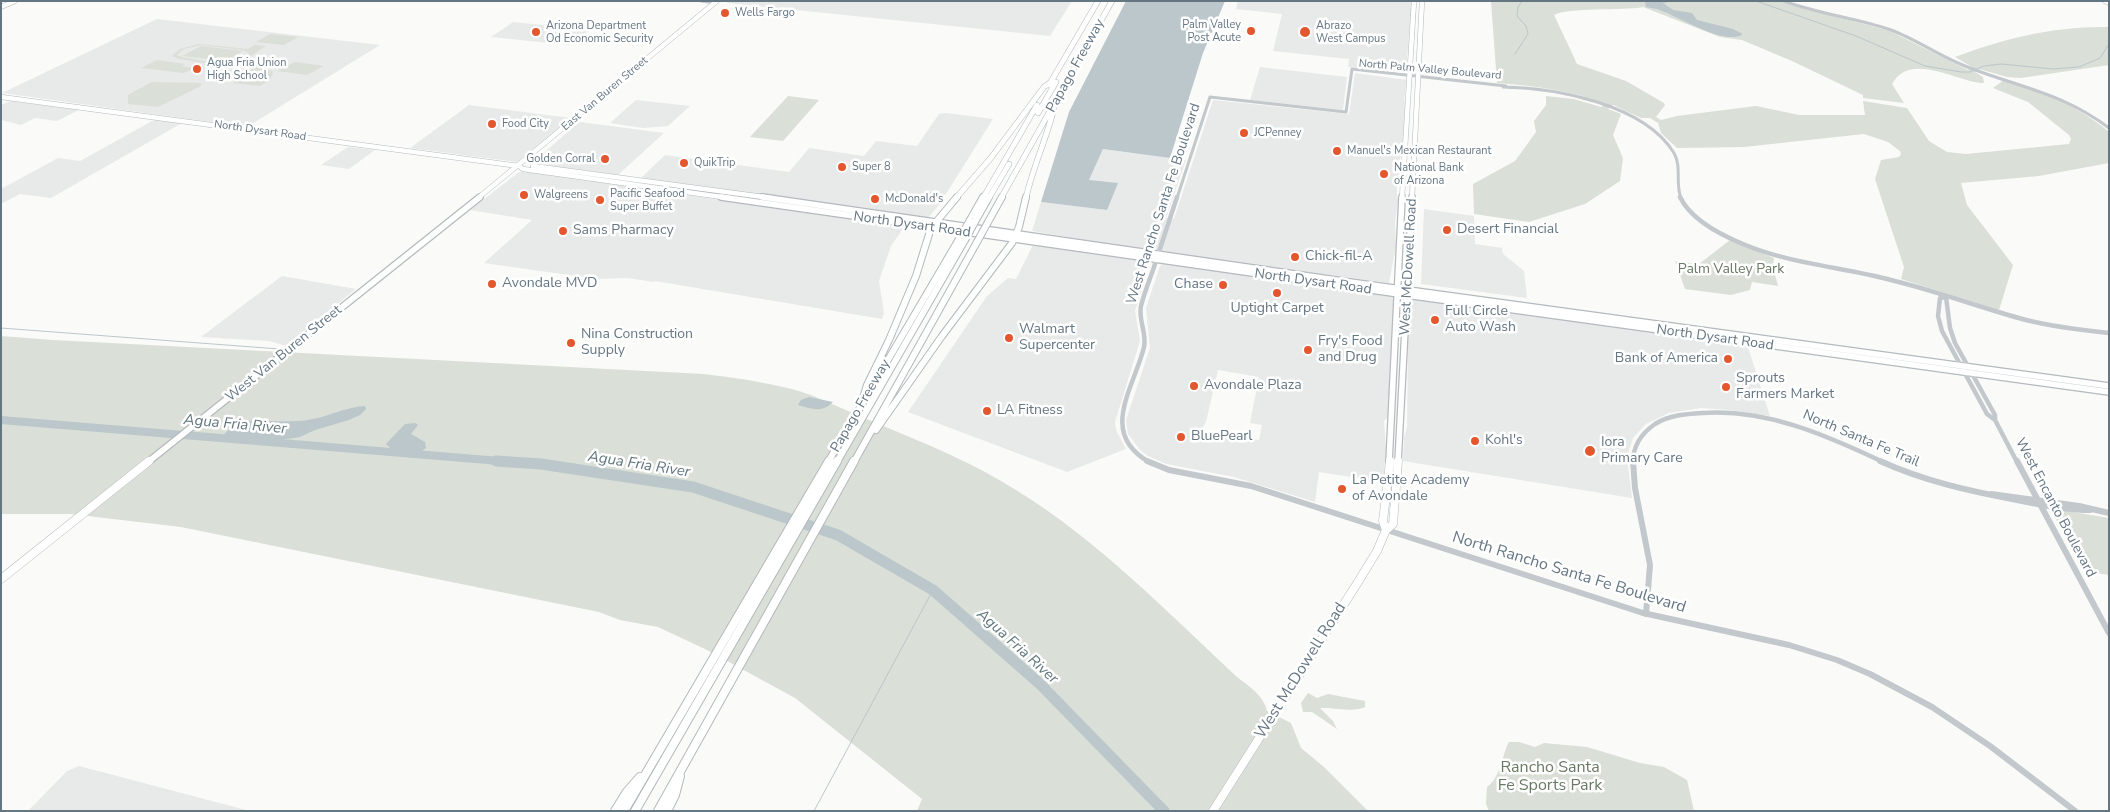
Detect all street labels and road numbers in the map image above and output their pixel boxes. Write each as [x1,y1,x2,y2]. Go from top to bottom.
street label: Papago Freeway [1043,16,1109,116]
street label: East Van Buren Street [559,54,651,134]
street label: North Palm Valley Boulevard [1358,57,1502,83]
street label: West Rancho Santa Fe Boulevard [1124,101,1204,307]
street label: North Dysart Road [213,118,307,144]
street label: West McDowell Road [1397,198,1421,336]
street label: North Dysart Road [852,208,972,242]
street label: North Dysart Road [1253,265,1373,299]
street label: West Van Buren Street [223,302,345,406]
street label: North Dysart Road [1655,321,1775,355]
street label: Papago Freeway [828,357,894,455]
street label: North Santa Fe Trail [1800,407,1922,471]
street label: West Encanto Boulevard [2011,435,2099,581]
street label: North Rancho Santa Fe Boulevard [1450,528,1688,618]
street label: West McDowell Road [1251,599,1351,743]

